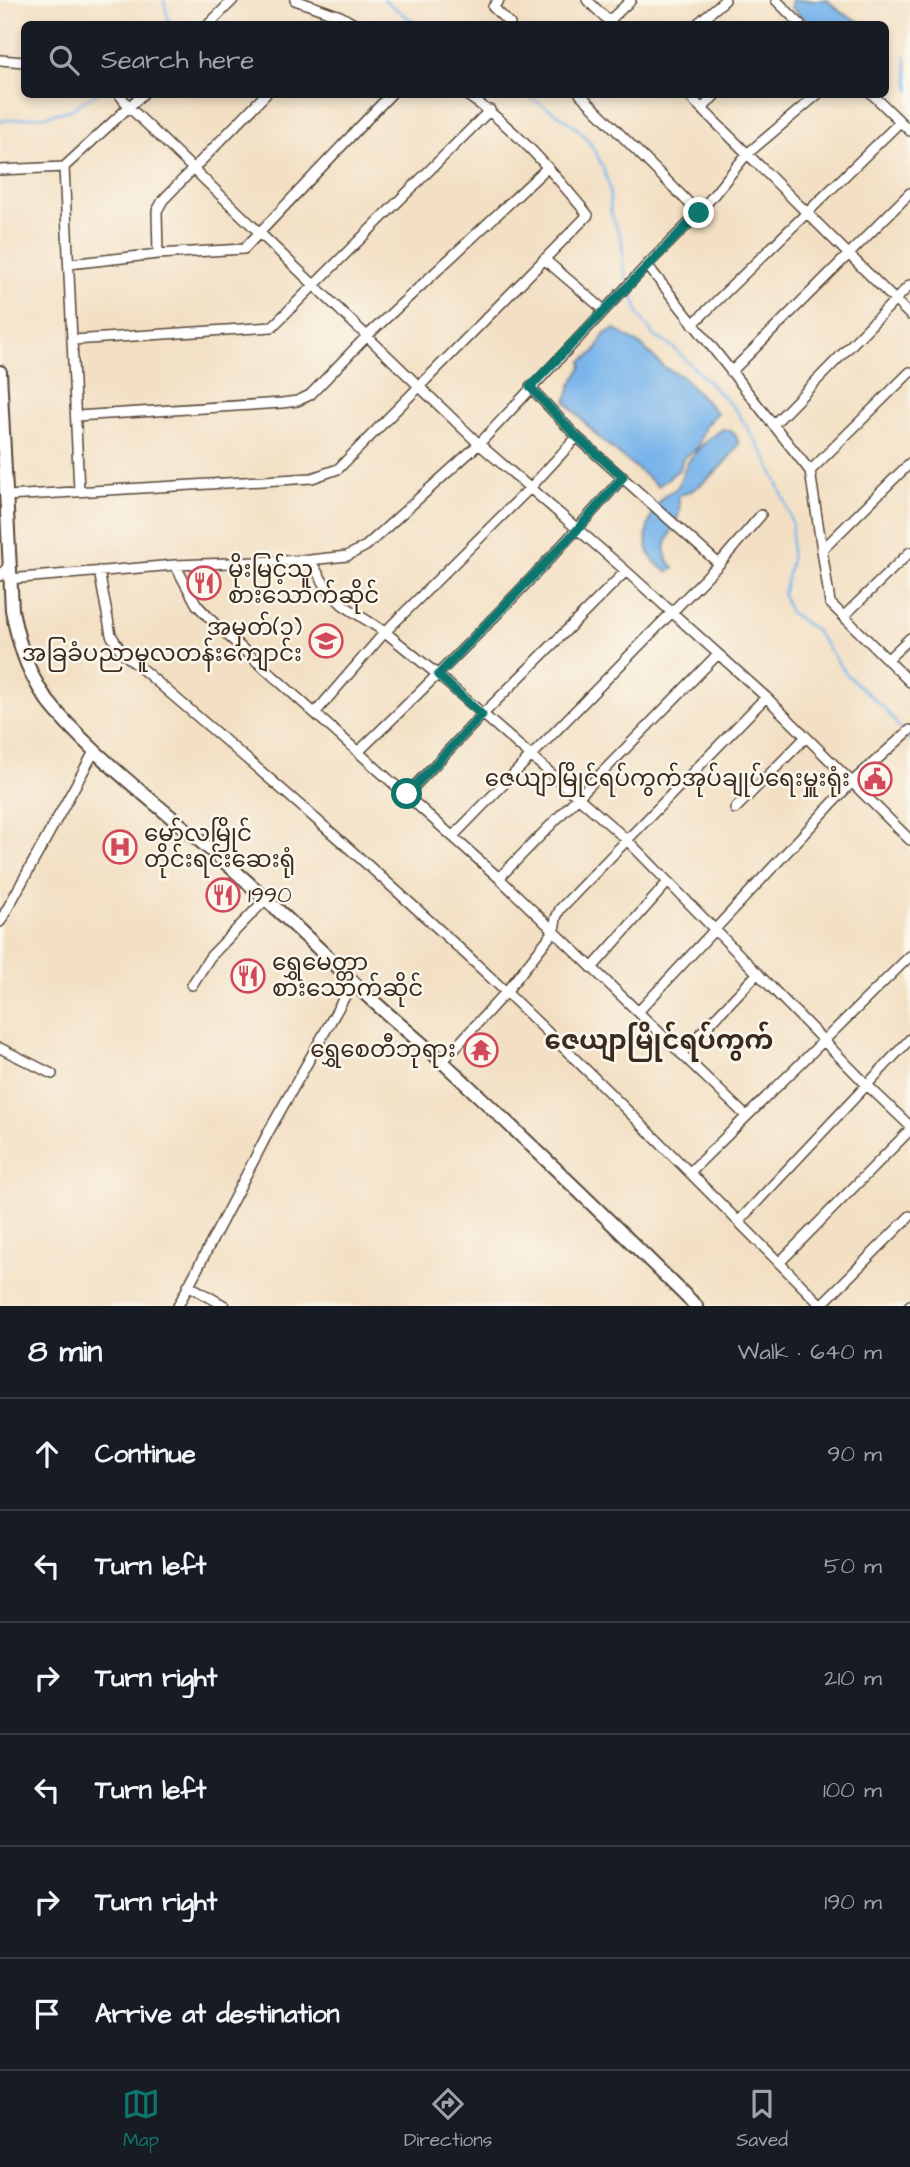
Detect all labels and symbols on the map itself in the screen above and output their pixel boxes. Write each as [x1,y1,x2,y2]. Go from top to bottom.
route end [683,197,714,228]
place label: မိုးမြင့်သူ စားသောက်ဆိုင် [228,553,379,614]
restaurant icon: မိုးမြင့်သူ စားသောက်ဆိုင် [185,564,223,602]
place label: အမှတ်(၁) အခြခံပညာမူလတန်းကျောင်း [22,611,302,672]
school or university icon: အမှတ်(၁) အခြခံပညာမူလတန်းကျောင်း [307,622,345,660]
public building icon: ဇေယျာမြိုင်ရပ်ကွက်အုပ်ချုပ်ရေးမှူးရုံး [856,760,894,798]
place label: ဇေယျာမြိုင်ရပ်ကွက်အုပ်ချုပ်ရေးမှူးရုံး [485,762,850,797]
route start [391,778,422,809]
place label: မော်လမြိုင် တိုင်းရင်းဆေးရုံ [144,817,295,878]
hospital icon: မော်လမြိုင် တိုင်းရင်းဆေးရုံ [101,828,139,866]
restaurant icon: 1990 [204,876,242,914]
place label: 1990 [248,879,292,911]
place label: ရွှေမေတ္တာ စားသောက်ဆိုင် [272,947,423,1007]
restaurant icon: ရွှေမေတ္တာ စားသောက်ဆိုင် [229,957,267,995]
district label: ဇေယျာမြိုင်ရပ်ကွက် [545,1021,773,1062]
temple icon: ရွှေစေတီဘုရား [462,1031,500,1069]
place label: ရွှေစေတီဘုရား [310,1033,456,1068]

